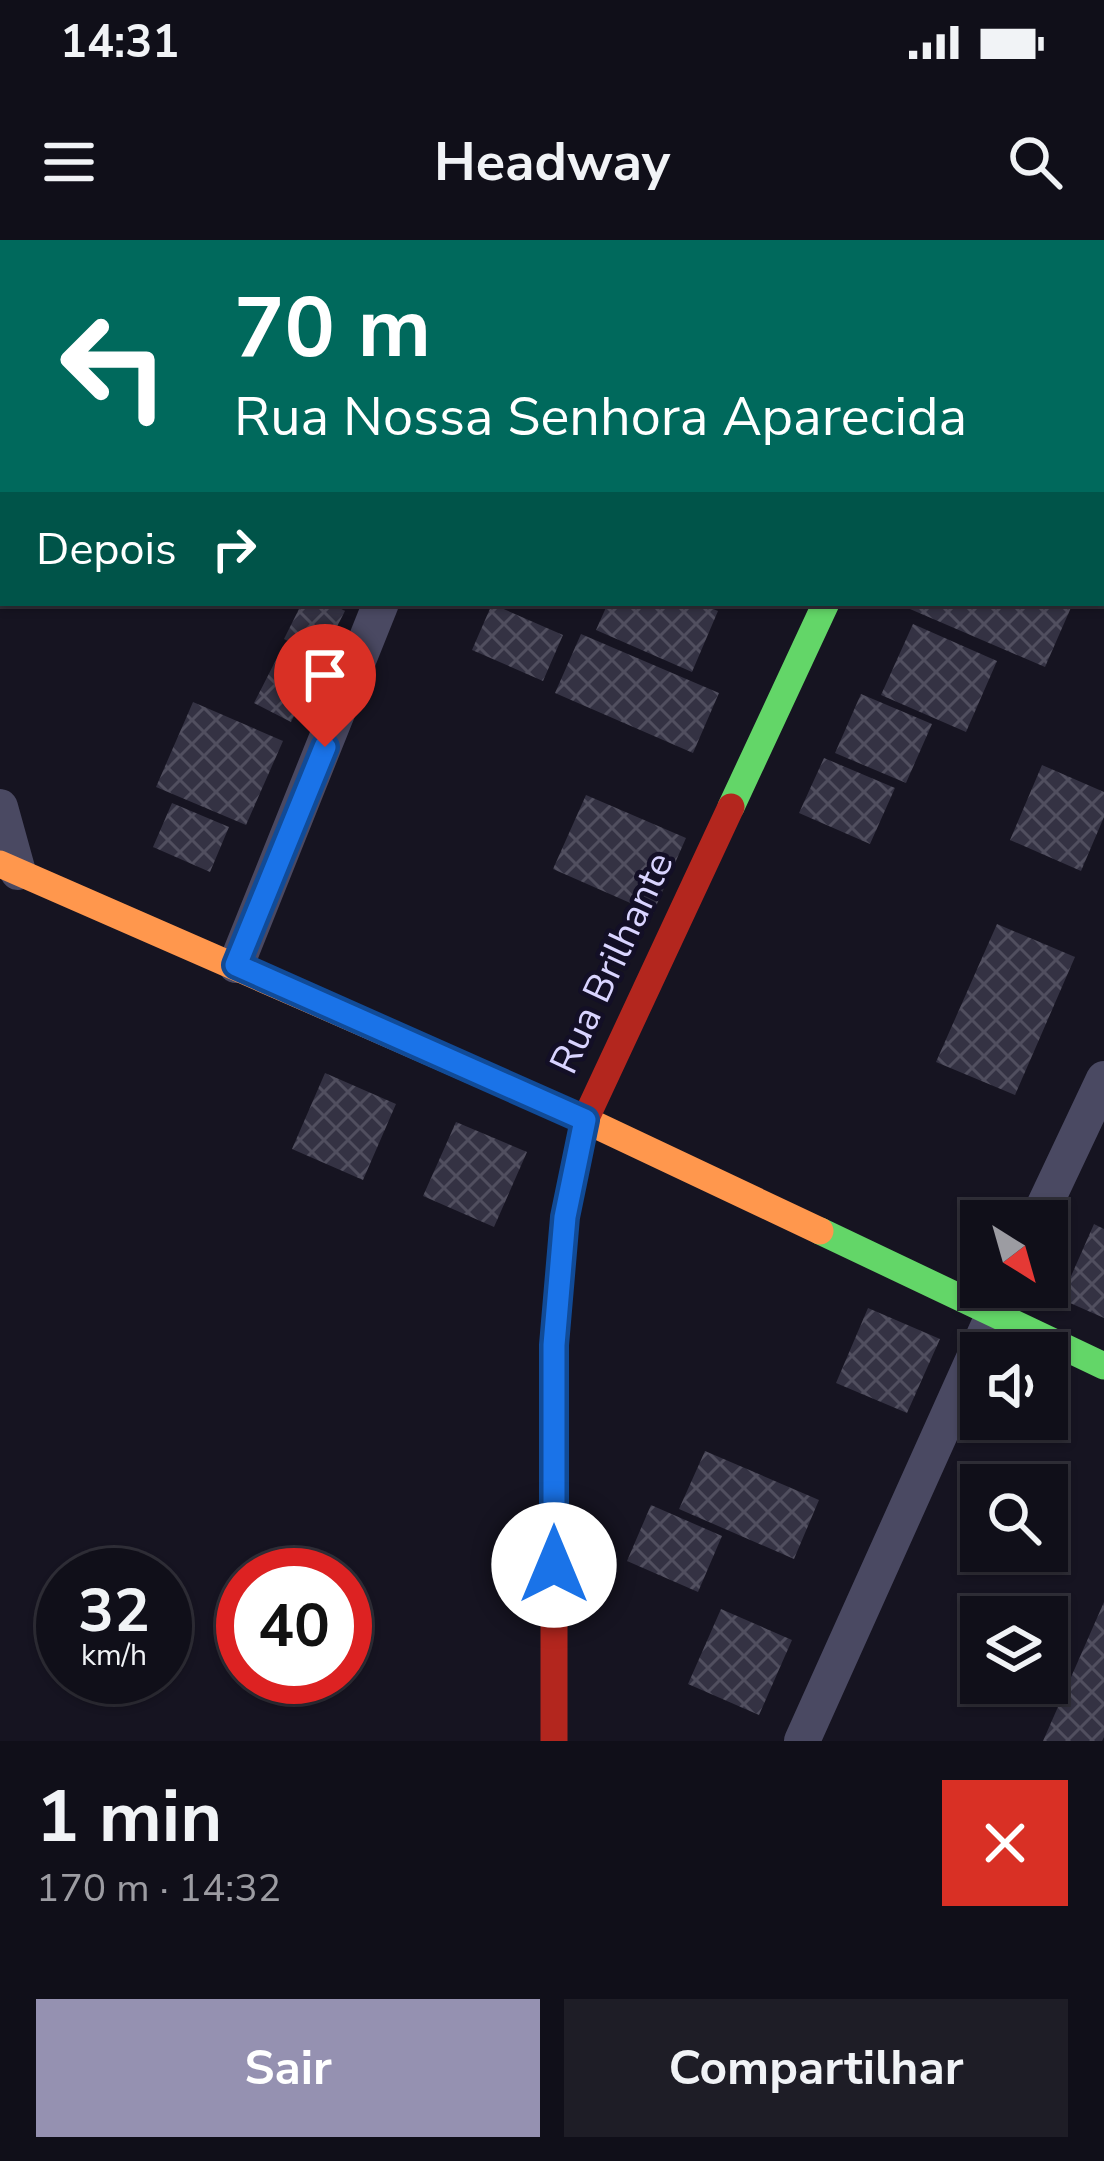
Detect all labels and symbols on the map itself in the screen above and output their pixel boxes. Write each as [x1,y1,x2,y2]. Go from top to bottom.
pin [274,624,376,747]
street label: Rua Brilhante [538,844,686,1082]
north arrow [960,1200,1068,1308]
position arrow [491,1502,617,1628]
speed limit sign: 40 [216,1548,372,1704]

